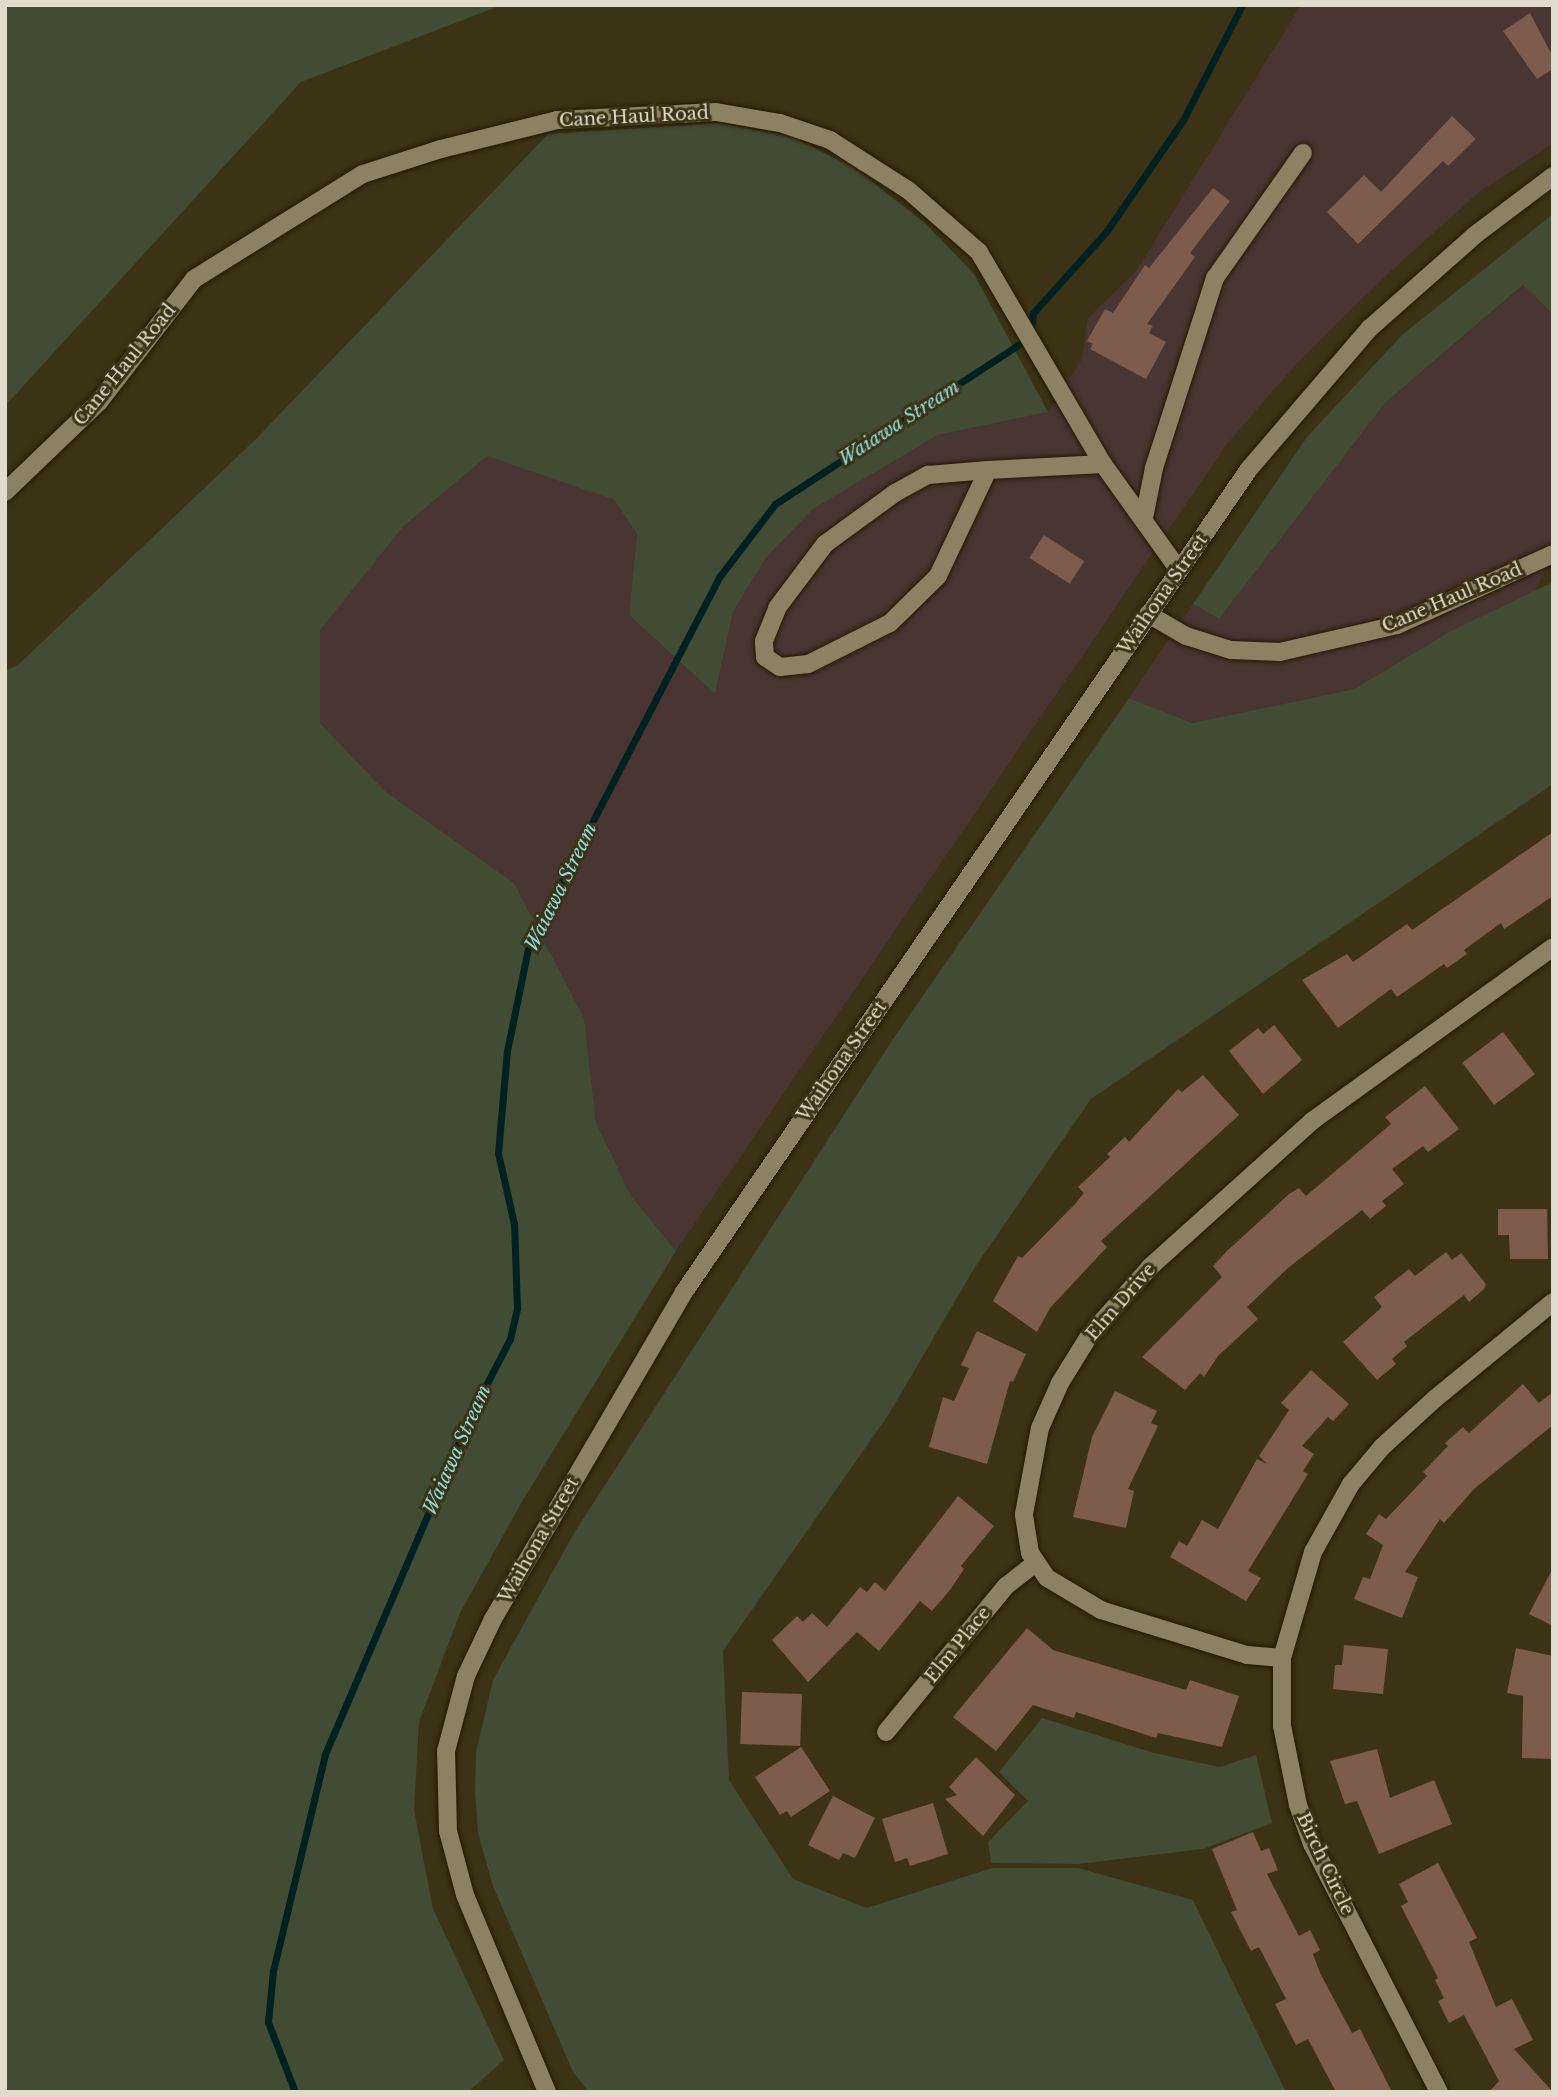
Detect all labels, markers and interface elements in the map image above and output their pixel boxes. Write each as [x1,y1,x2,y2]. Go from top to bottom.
street label: Cane Haul Road [559,102,709,132]
street label: Cane Haul Road [69,300,181,430]
water label: Waiawa Stream [834,375,964,471]
street label: Waihona Street [1114,530,1212,658]
street label: Cane Haul Road [1379,559,1525,637]
water label: Waiawa Stream [520,819,602,955]
street label: Waihona Street [793,997,891,1125]
street label: Elm Drive [1082,1259,1160,1345]
water label: Waiawa Stream [418,1381,496,1519]
street label: Waihona Street [494,1473,584,1607]
street label: Elm Place [921,1603,995,1687]
street label: Birch Circle [1292,1809,1358,1919]

